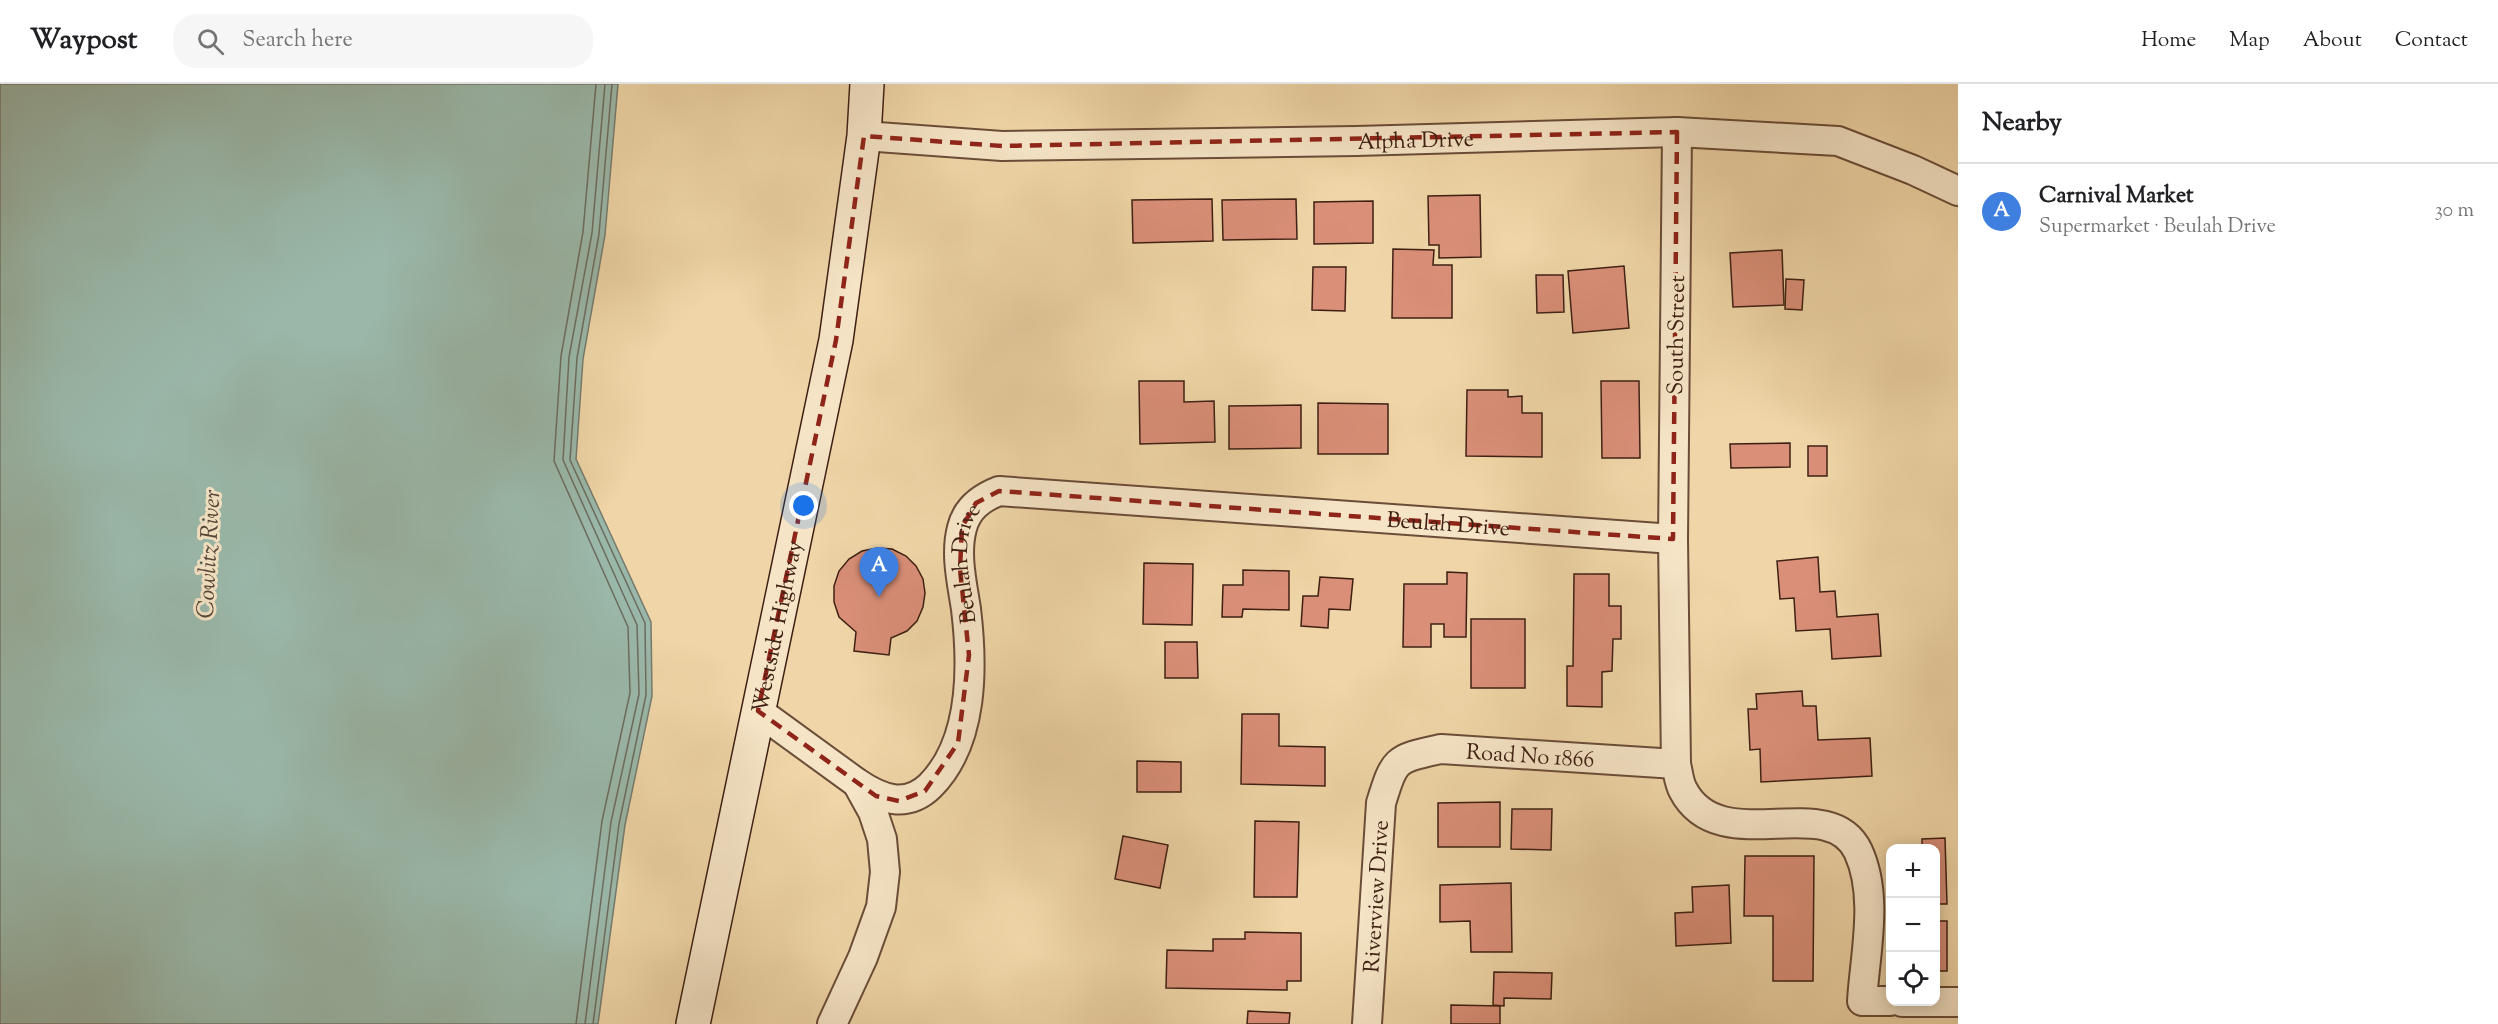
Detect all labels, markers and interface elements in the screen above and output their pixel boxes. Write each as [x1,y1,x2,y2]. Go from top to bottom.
search box [173,14,593,68]
text: Waypost [30,21,137,61]
icon: search [194,25,227,58]
text: Search here [242,25,353,57]
text: Home [2141,26,2196,56]
text: Map [2229,26,2270,56]
text: About [2303,26,2362,56]
text: Contact [2395,26,2468,56]
text: Nearby [1982,105,2062,142]
street label: Alpha Drive [1357,125,1474,160]
text: Carnival Market [2039,181,2194,213]
text: A [1993,197,2010,226]
text: 30 m [2435,197,2474,226]
text: Supermarket · Beulah Drive [2039,213,2276,242]
street label: South Street [1661,274,1695,395]
water label: Cowlitz River [190,488,230,619]
your location [789,491,818,520]
street label: Beulah Drive [946,496,990,625]
street label: Beulah Drive [1385,506,1511,546]
street label: Westside Highway [745,538,813,716]
pin: A [860,548,898,597]
street label: Road No 1866 [1465,738,1595,778]
street label: Riverview Drive [1357,819,1399,974]
map controls [1886,844,1940,1006]
button: + [1886,844,1940,898]
button: − [1886,898,1940,952]
button: locate [1886,952,1940,1006]

